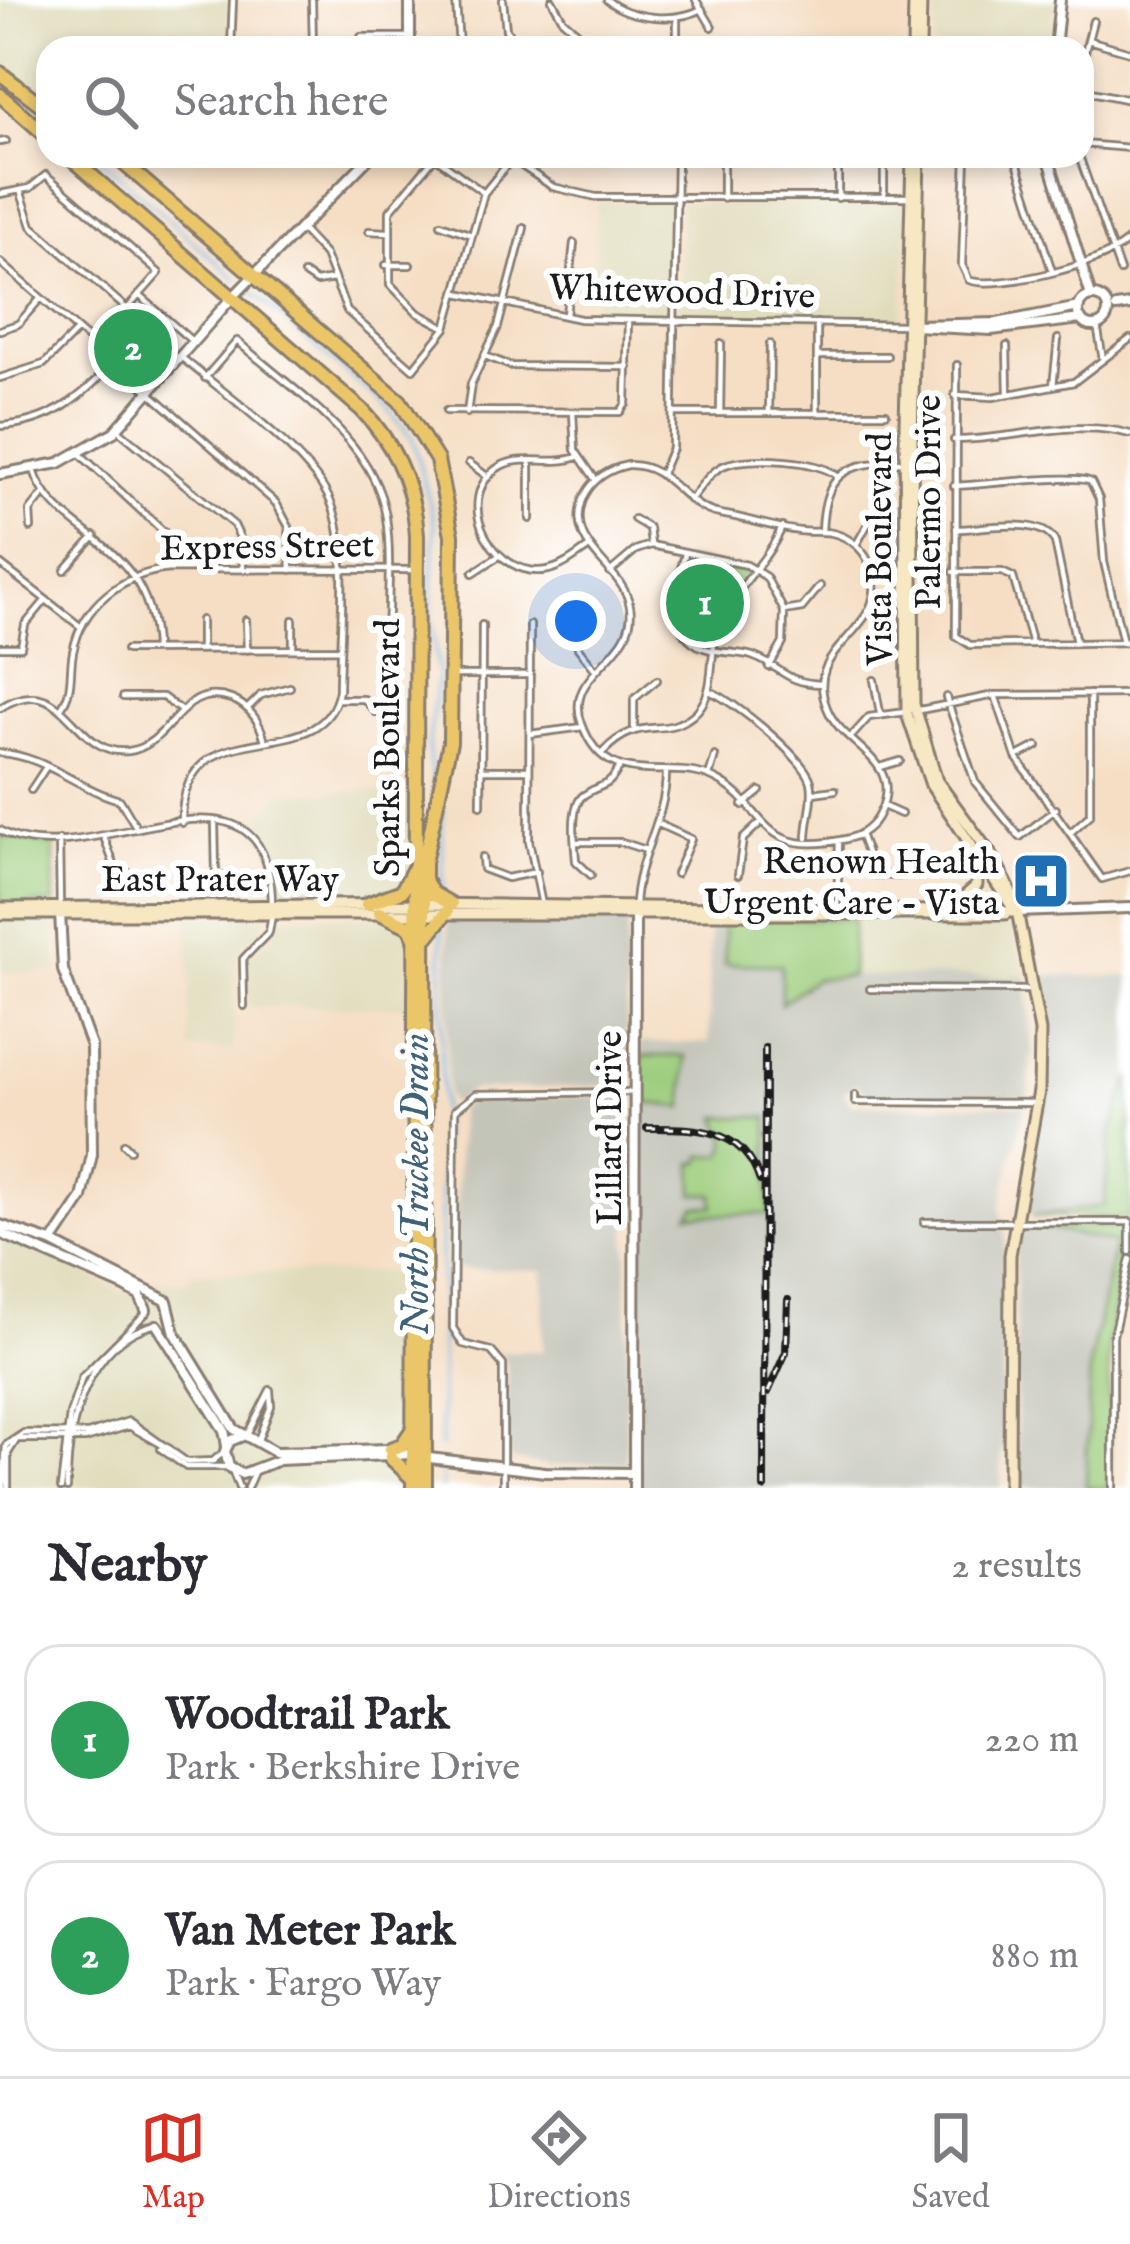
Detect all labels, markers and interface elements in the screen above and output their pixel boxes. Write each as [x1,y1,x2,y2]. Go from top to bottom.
search box [36,36,1094,168]
icon: search [78,69,144,135]
text: Search here [174,74,388,131]
street label: Whitewood Drive [548,265,816,321]
pin: 2 [94,303,172,393]
street label: Palermo Drive [907,395,953,609]
street label: Vista Boulevard [858,431,904,667]
street label: Express Street [160,523,375,573]
pin: 1 [666,558,744,648]
your location [546,591,606,651]
street label: Sparks Boulevard [366,618,412,877]
place label: Renown Health Urgent Care - Vista [704,840,999,927]
hospital icon: Renown Health Urgent Care - Vista [1010,850,1072,912]
street label: East Prater Way [101,858,339,904]
street label: Lillard Drive [588,1031,634,1225]
water label: North Truckee Drain [393,1033,442,1335]
text: Nearby [48,1534,207,1599]
text: 2 results [951,1542,1082,1591]
text: Woodtrail Park [165,1687,449,1744]
text: 1 [83,1716,97,1765]
text: 220 m [985,1716,1079,1765]
text: Park · Berkshire Drive [165,1744,520,1793]
text: Van Meter Park [165,1903,455,1960]
text: 2 [81,1932,99,1981]
text: 880 m [991,1932,1079,1981]
text: Park · Fargo Way [165,1960,441,2009]
tab: Map [140,2105,206,2219]
tab: Directions [487,2105,631,2219]
tab: Saved [912,2105,990,2219]

